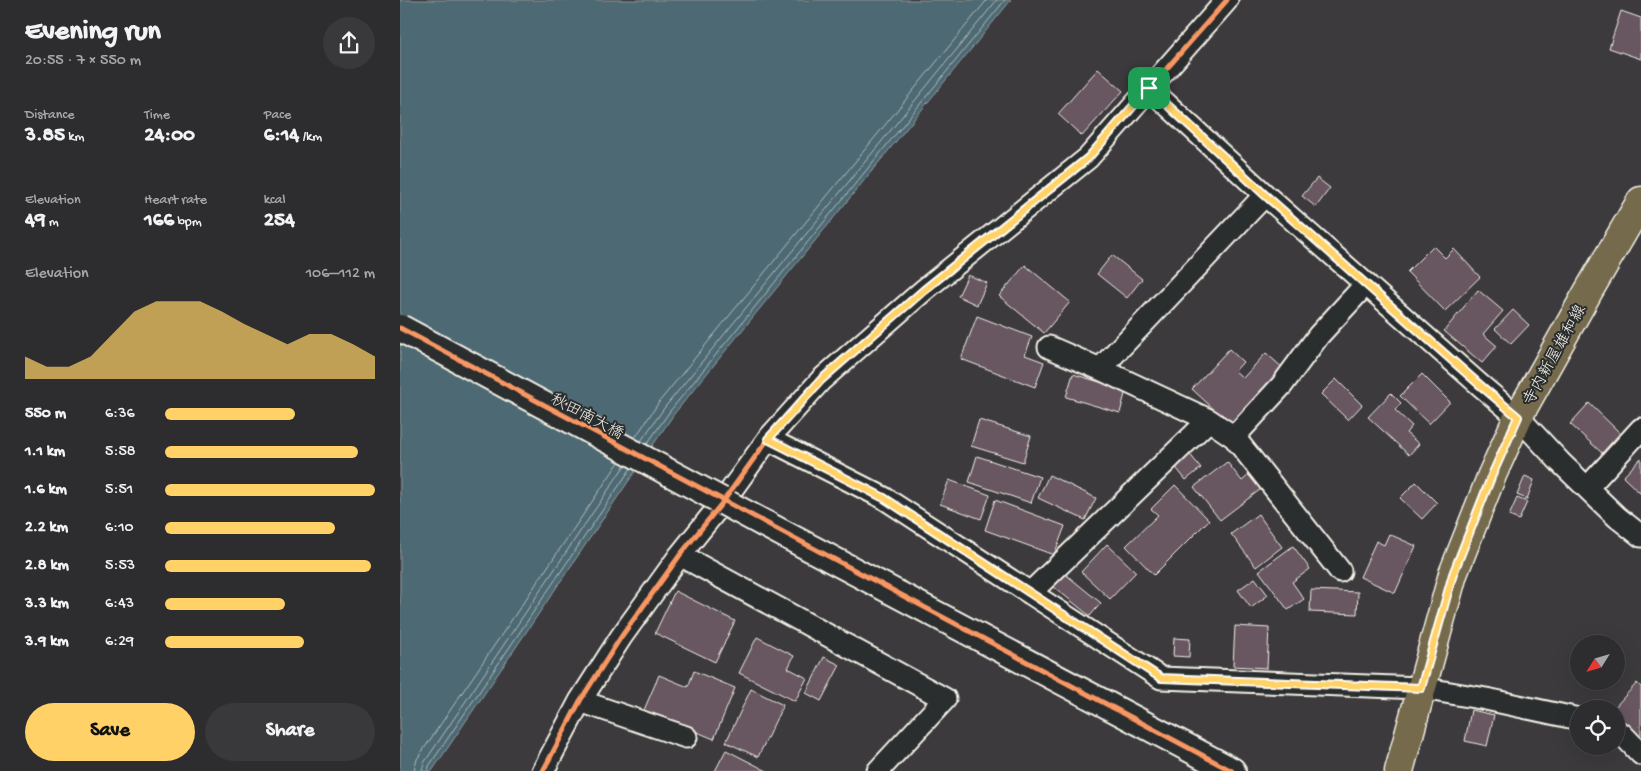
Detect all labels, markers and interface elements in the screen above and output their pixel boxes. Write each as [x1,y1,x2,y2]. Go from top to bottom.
text: Evening run [25,16,161,49]
button: share [323,17,375,69]
text: 20:55 · 7 × 550 m [25,52,141,71]
pin [1128,67,1170,109]
icon: arrive [1135,74,1163,102]
text: Distance [25,107,74,124]
text: Time [144,107,170,124]
text: Pace [264,107,291,124]
text: 3.85 [25,124,65,149]
text: 24:00 [144,124,195,149]
text: 6:14 [264,124,299,149]
text: km [65,129,85,146]
text: /km [299,129,322,146]
text: Elevation [25,192,81,209]
text: Heart rate [144,192,207,209]
text: kcal [264,192,286,209]
text: 49 [25,209,45,234]
text: 166 [144,209,174,234]
text: 254 [264,209,295,234]
text: m [45,214,59,231]
text: bpm [174,214,202,231]
text: Elevation [25,265,89,284]
text: 106–112 m [306,265,375,284]
street label: 寺内新屋雄和線 [1519,301,1592,409]
street label: 秋田南大橋 [547,389,627,445]
text: 550 m [25,405,66,424]
text: 6:36 [105,405,135,424]
text: 1.1 km [25,443,65,462]
text: 5:58 [105,443,136,462]
text: 1.6 km [25,481,67,500]
text: 5:51 [105,481,133,500]
text: 2.2 km [25,519,68,538]
text: 6:10 [105,519,134,538]
text: 2.8 km [25,557,69,576]
text: 5:53 [105,557,135,576]
text: 3.3 km [25,595,69,614]
text: 6:43 [105,595,134,614]
text: 3.9 km [25,633,69,652]
text: 6:29 [105,633,134,652]
north arrow [1570,635,1625,690]
map controls [1570,635,1625,755]
button: locate [1570,700,1625,755]
button: Save [25,703,195,761]
button: Share [205,703,375,761]

